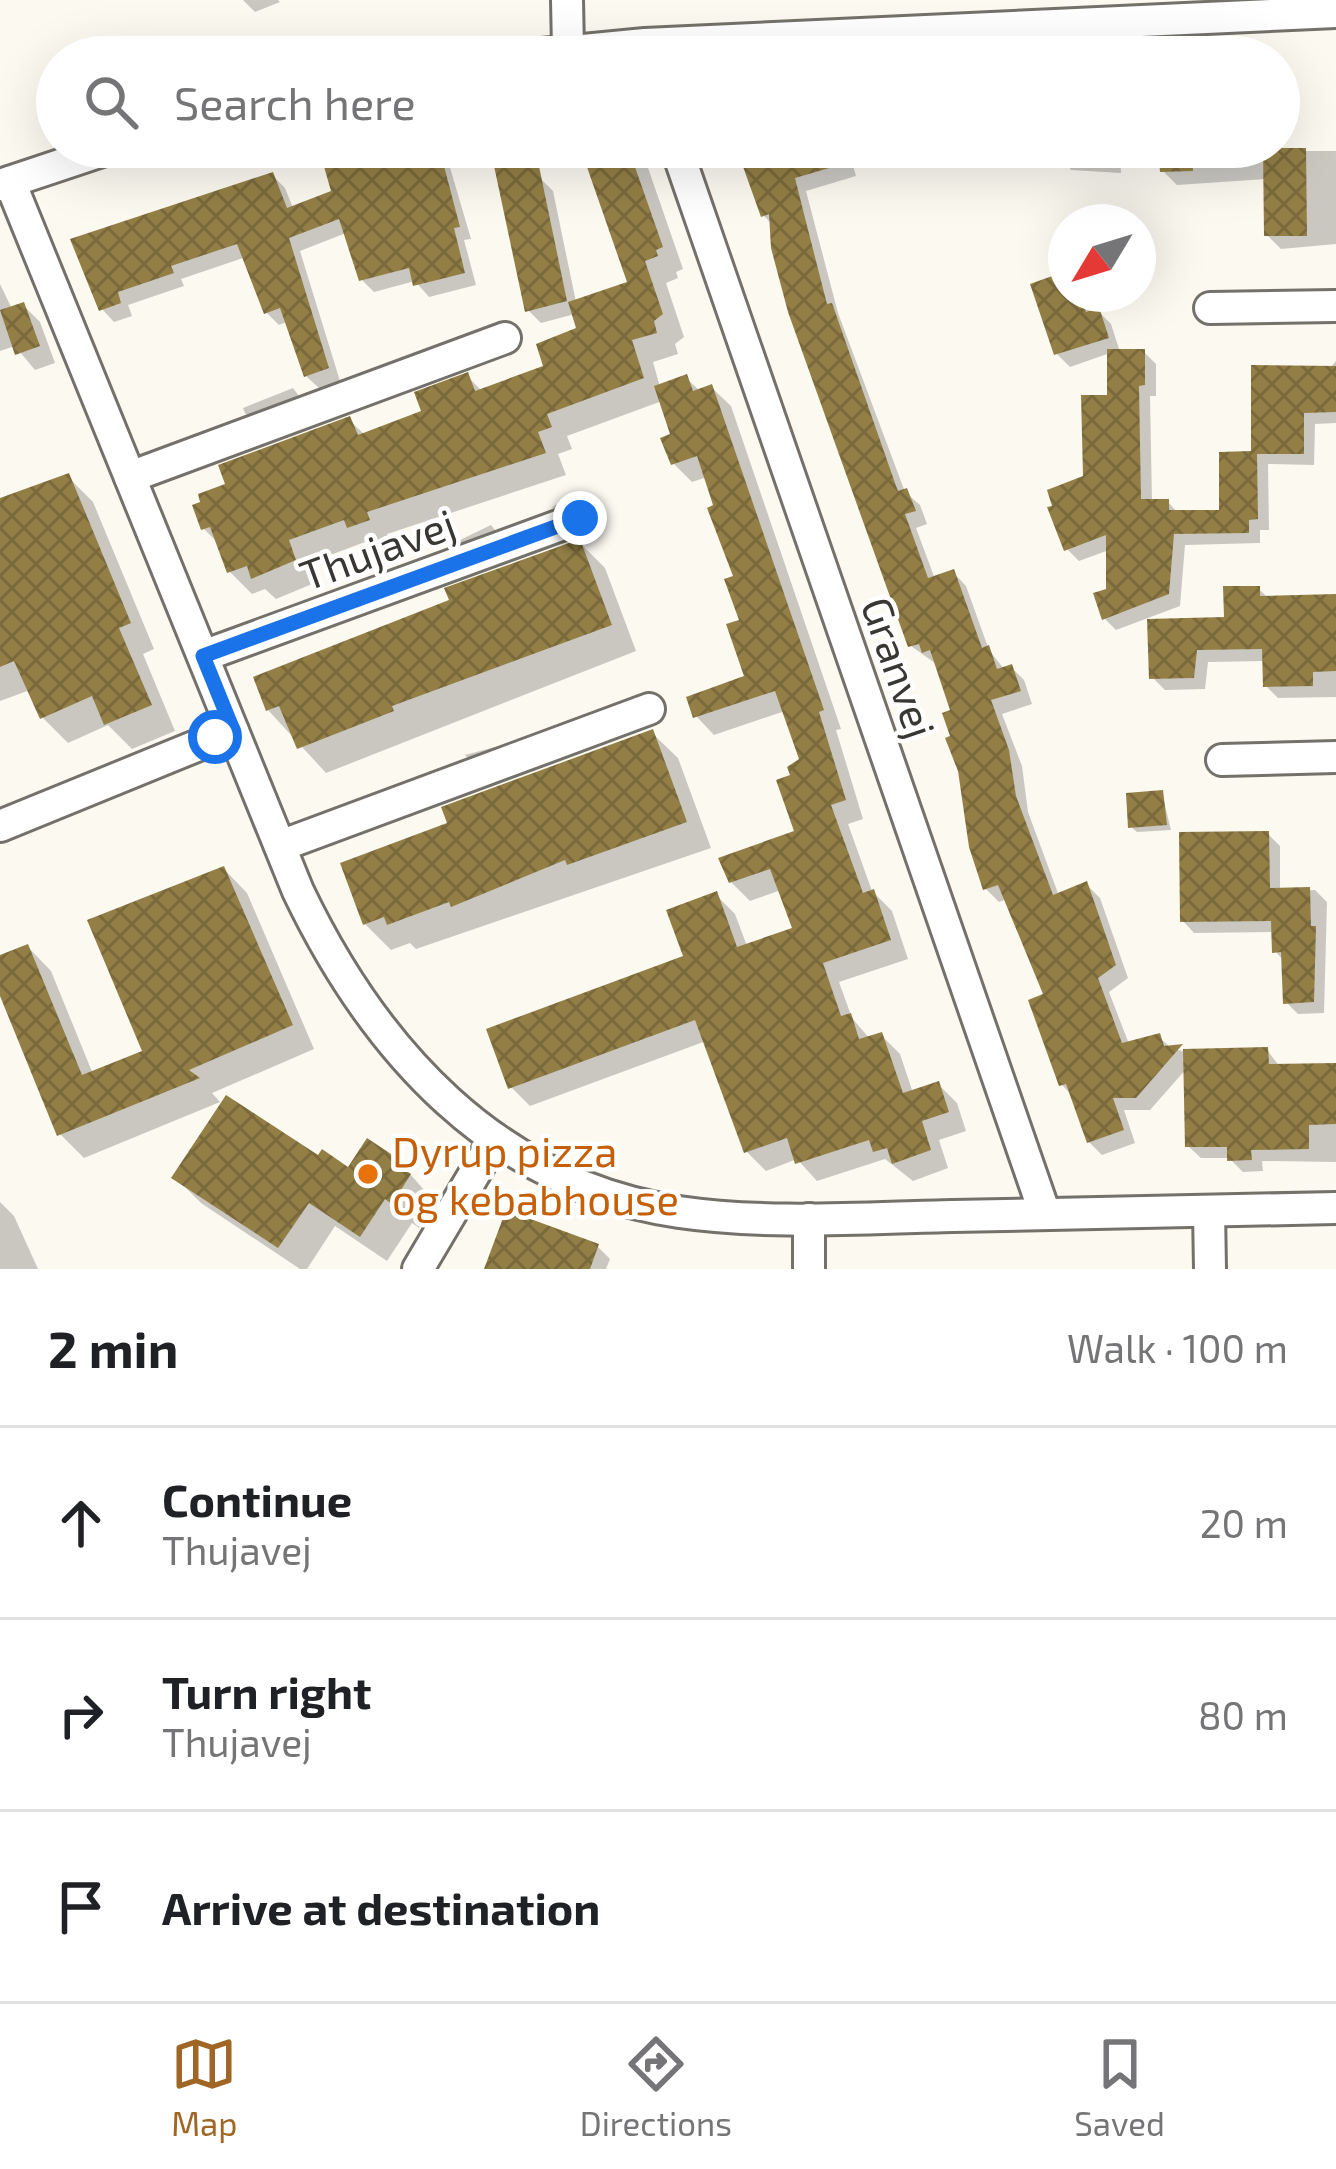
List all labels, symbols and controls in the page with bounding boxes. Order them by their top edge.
search box [36,36,1300,168]
icon: search [78,69,144,135]
text: Search here [174,75,416,129]
north arrow [1048,204,1156,312]
route end [553,491,607,545]
street label: Thujavej [293,497,462,600]
street label: Granvej [852,590,947,744]
route start [188,710,242,764]
place label: Dyrup pizza og kebabhouse [392,1125,679,1223]
marker: Dyrup pizza og kebabhouse [355,1161,381,1187]
text: 2 min [48,1317,178,1378]
text: Walk · 100 m [1067,1324,1288,1371]
text: Continue [162,1472,352,1526]
icon: ahead [48,1490,114,1556]
text: 20 m [1200,1499,1288,1546]
text: Thujavej [162,1526,312,1573]
text: Turn right [162,1664,371,1718]
icon: right [48,1682,114,1748]
text: 80 m [1198,1691,1288,1738]
text: Thujavej [162,1718,312,1765]
icon: arrive [48,1874,114,1940]
text: Arrive at destination [162,1880,600,1934]
tab: Map [171,2031,237,2143]
tab: Directions [580,2031,732,2143]
tab: Saved [1074,2031,1165,2143]

